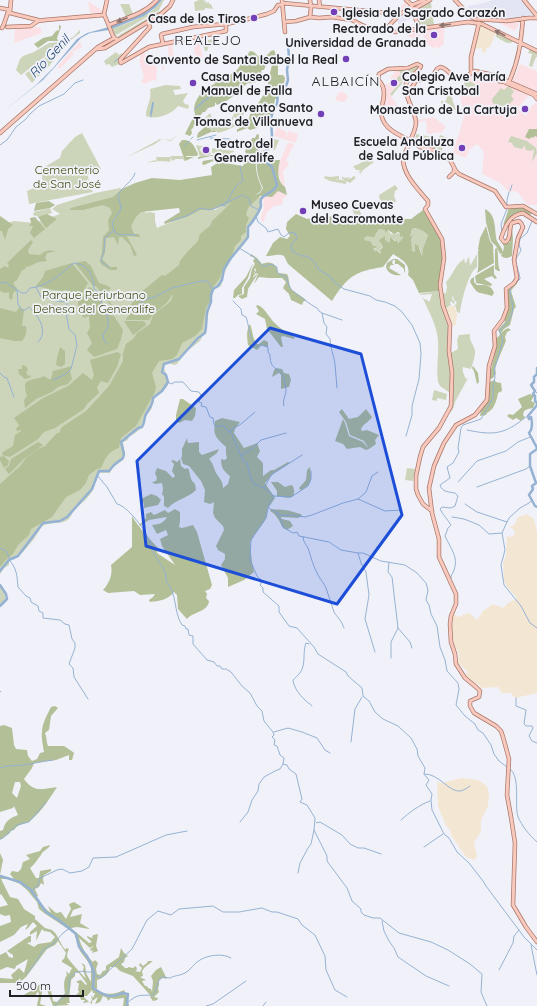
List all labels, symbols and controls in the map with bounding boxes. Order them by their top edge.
place label: Iglesia del Sagrado Corazón [342,5,505,20]
marker: Iglesia del Sagrado Corazón [329,7,339,17]
place label: Casa de los Tiros [148,11,246,26]
marker: Casa de los Tiros [249,13,259,23]
one-way arrow [115,18,127,24]
place label: Rectorado de la Universidad de Granada [285,21,426,50]
one-way arrow [438,21,451,28]
water label: Río Genil [25,30,74,81]
marker: Rectorado de la Universidad de Granada [429,30,439,40]
one-way arrow [495,30,506,37]
district label: REALEJO [174,31,242,49]
place label: Convento de Santa Isabel la Real [145,52,338,67]
marker: Convento de Santa Isabel la Real [341,54,351,64]
place label: Casa Museo Manuel de Falla [201,69,292,98]
place label: Colegio Ave María San Cristobal [402,69,506,98]
district label: ALBAICÍN [311,72,381,90]
marker: Casa Museo Manuel de Falla [188,78,198,88]
marker: Colegio Ave María San Cristobal [389,78,399,88]
place label: Convento Santo Tomas de Villanueva [193,100,314,129]
place label: Monasterio de La Cartuja [370,102,517,117]
marker: Monasterio de La Cartuja [520,104,530,114]
marker: Convento Santo Tomas de Villanueva [316,109,326,119]
place label: Escuela Andaluza de Salud Pública [353,134,454,163]
place label: Teatro del Generalife [214,136,274,165]
marker: Escuela Andaluza de Salud Pública [457,143,467,153]
marker: Teatro del Generalife [201,145,211,155]
park label: Cementerio de San José [33,162,101,191]
place label: Museo Cuevas del Sacromonte [311,197,403,226]
marker: Museo Cuevas del Sacromonte [298,206,308,216]
park label: Parque Periurbano Dehesa del Generalife [33,287,155,316]
scale bar [10,972,83,998]
text: 500 m [16,978,51,993]

